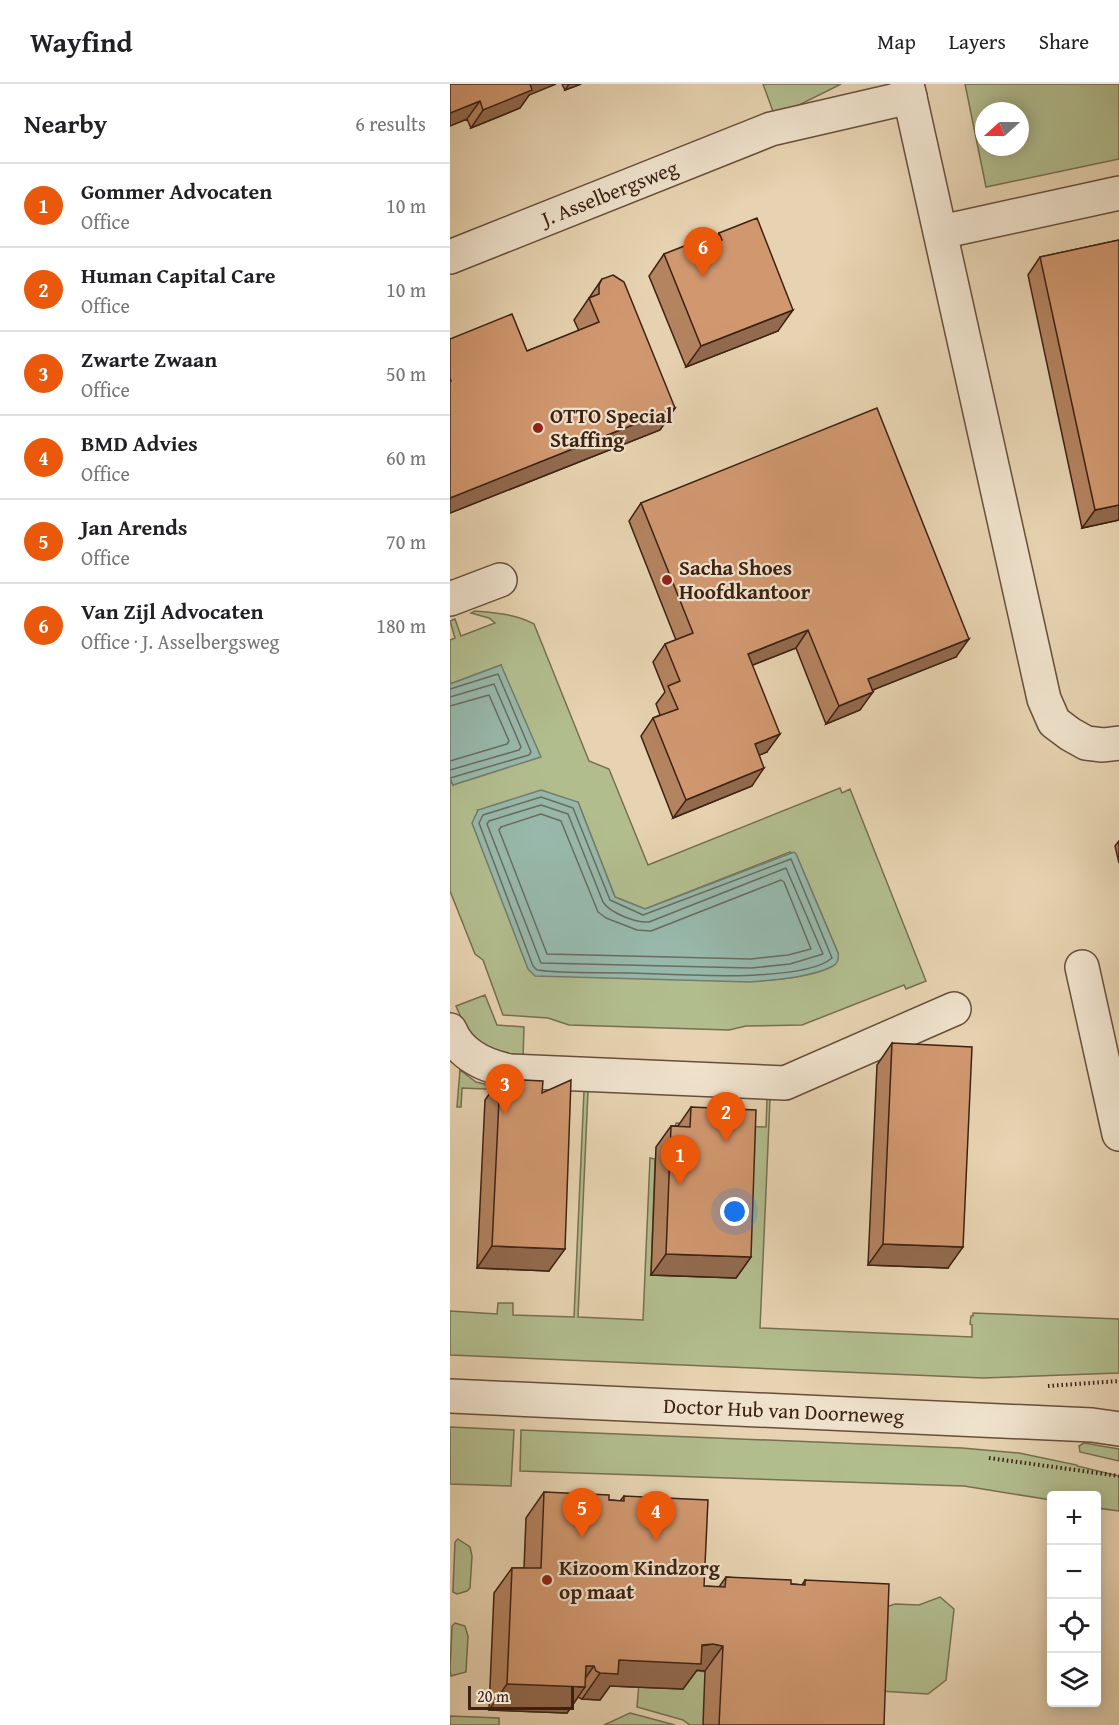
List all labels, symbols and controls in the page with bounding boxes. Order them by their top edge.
text: Wayfind [30,21,132,62]
text: Map [877,26,916,57]
text: Layers [949,26,1006,57]
text: Share [1039,26,1089,57]
north arrow [975,102,1029,156]
text: Nearby [24,104,107,143]
text: 6 results [355,109,426,138]
street label: J. Asselbergsweg [534,151,683,235]
text: Gommer Advocaten [81,175,272,207]
text: 1 [38,191,49,220]
text: 10 m [386,191,426,220]
text: Office [81,207,130,236]
pin: 6 [684,228,722,277]
text: Human Capital Care [81,259,275,291]
text: 2 [38,275,49,304]
text: 10 m [386,275,426,304]
text: Office [81,291,130,320]
text: Zwarte Zwaan [81,343,217,375]
text: 3 [38,359,49,388]
text: 50 m [386,359,426,388]
text: Office [81,375,130,404]
place label: OTTO Special Staffing [550,400,673,455]
marker: OTTO Special Staffing [531,421,545,435]
text: BMD Advies [81,427,198,459]
text: 4 [38,443,49,472]
text: 60 m [386,443,426,472]
text: Office [81,459,130,488]
text: Jan Arends [81,511,187,543]
text: 5 [38,527,49,556]
text: 70 m [386,527,426,556]
text: Office [81,543,130,572]
place label: Sacha Shoes Hoofdkantoor [679,552,811,607]
marker: Sacha Shoes Hoofdkantoor [660,573,674,587]
text: Van Zijl Advocaten [81,595,264,627]
text: 6 [38,611,49,640]
text: 180 m [376,611,426,640]
text: Office · J. Asselbergsweg [81,627,280,656]
pin: 3 [486,1064,524,1114]
pin: 2 [706,1092,746,1142]
pin: 1 [660,1136,700,1185]
your location [720,1197,749,1226]
street label: Doctor Hub van Doorneweg [663,1390,905,1432]
pin: 5 [562,1488,602,1538]
map controls [1047,1491,1101,1707]
button: + [1047,1491,1101,1545]
pin: 4 [636,1492,676,1541]
button: − [1047,1545,1101,1599]
place label: Kizoom Kindzorg op maat [559,1552,721,1607]
marker: Kizoom Kindzorg op maat [540,1573,554,1587]
button: locate [1047,1599,1101,1653]
button: layers [1047,1653,1101,1707]
scale bar [468,1683,574,1710]
text: 20 m [477,1684,509,1708]

